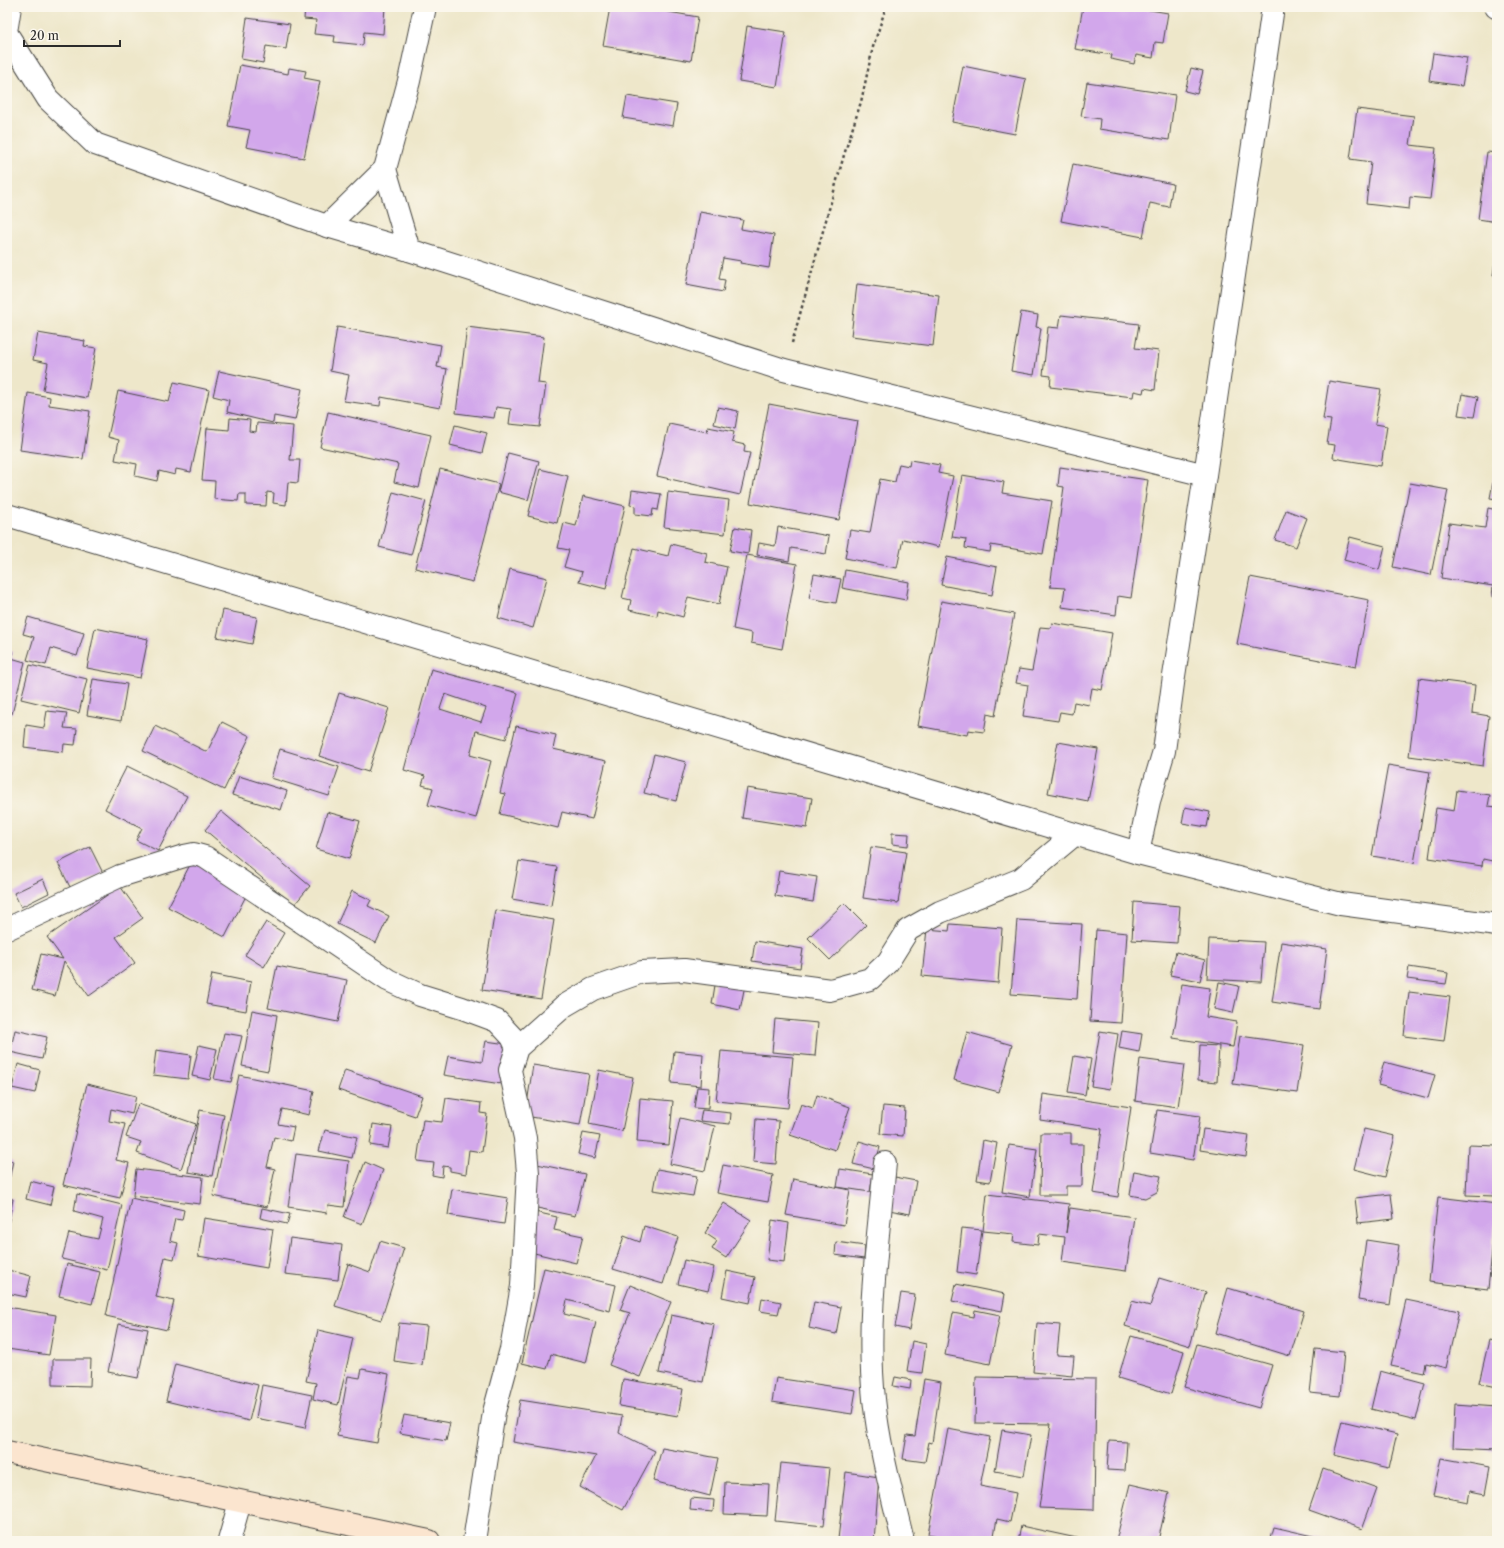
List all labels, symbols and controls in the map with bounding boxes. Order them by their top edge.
scale bar [24,22,120,48]
text: 20 m [30,28,59,43]

